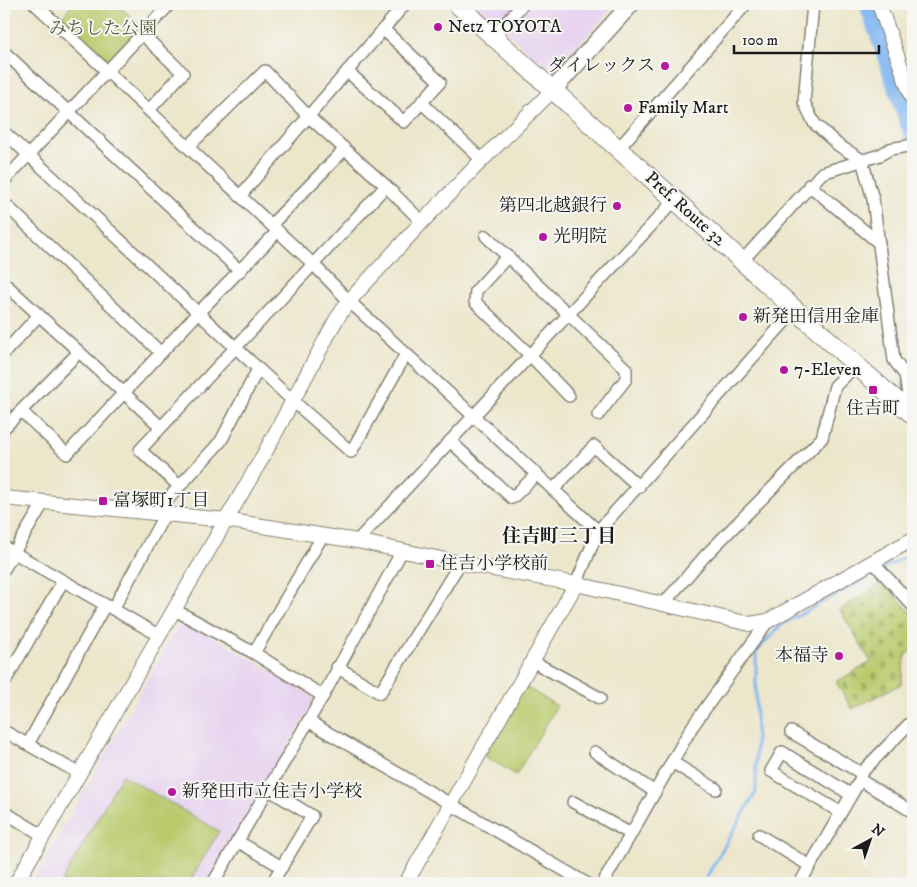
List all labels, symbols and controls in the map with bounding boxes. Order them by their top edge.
place label: Netz TOYOTA [448,16,562,38]
park label: みちした公園 [49,18,157,40]
marker: Netz TOYOTA [432,21,444,33]
scale bar [734,22,880,54]
text: 100 m [742,31,778,50]
place label: ダイレックス [548,55,655,77]
marker: ダイレックス [659,60,671,72]
place label: Family Mart [638,97,729,119]
marker: Family Mart [622,102,634,114]
street label: Pref. Route 32 [640,167,730,251]
place label: 第四北越銀行 [499,195,607,217]
marker: 第四北越銀行 [611,200,623,212]
place label: 光明院 [553,226,607,248]
marker: 光明院 [537,231,549,243]
place label: 新発田信用金庫 [753,306,879,328]
marker: 新発田信用金庫 [737,311,749,323]
place label: 7-Eleven [794,359,862,381]
marker: 7-Eleven [778,364,790,376]
marker: 住吉町 [867,384,879,396]
place label: 住吉町 [846,398,900,420]
place label: 富塚町1丁目 [113,490,210,512]
marker: 富塚町1丁目 [97,495,109,507]
district label: 住吉町三丁目 [502,525,616,548]
place label: 住吉小学校前 [440,553,548,575]
marker: 住吉小学校前 [424,558,436,570]
place label: 本福寺 [775,645,829,667]
marker: 本福寺 [833,650,845,662]
place label: 新発田市立住吉小学校 [182,781,362,803]
marker: 新発田市立住吉小学校 [166,786,178,798]
north arrow [844,814,894,864]
text: N [868,820,888,842]

